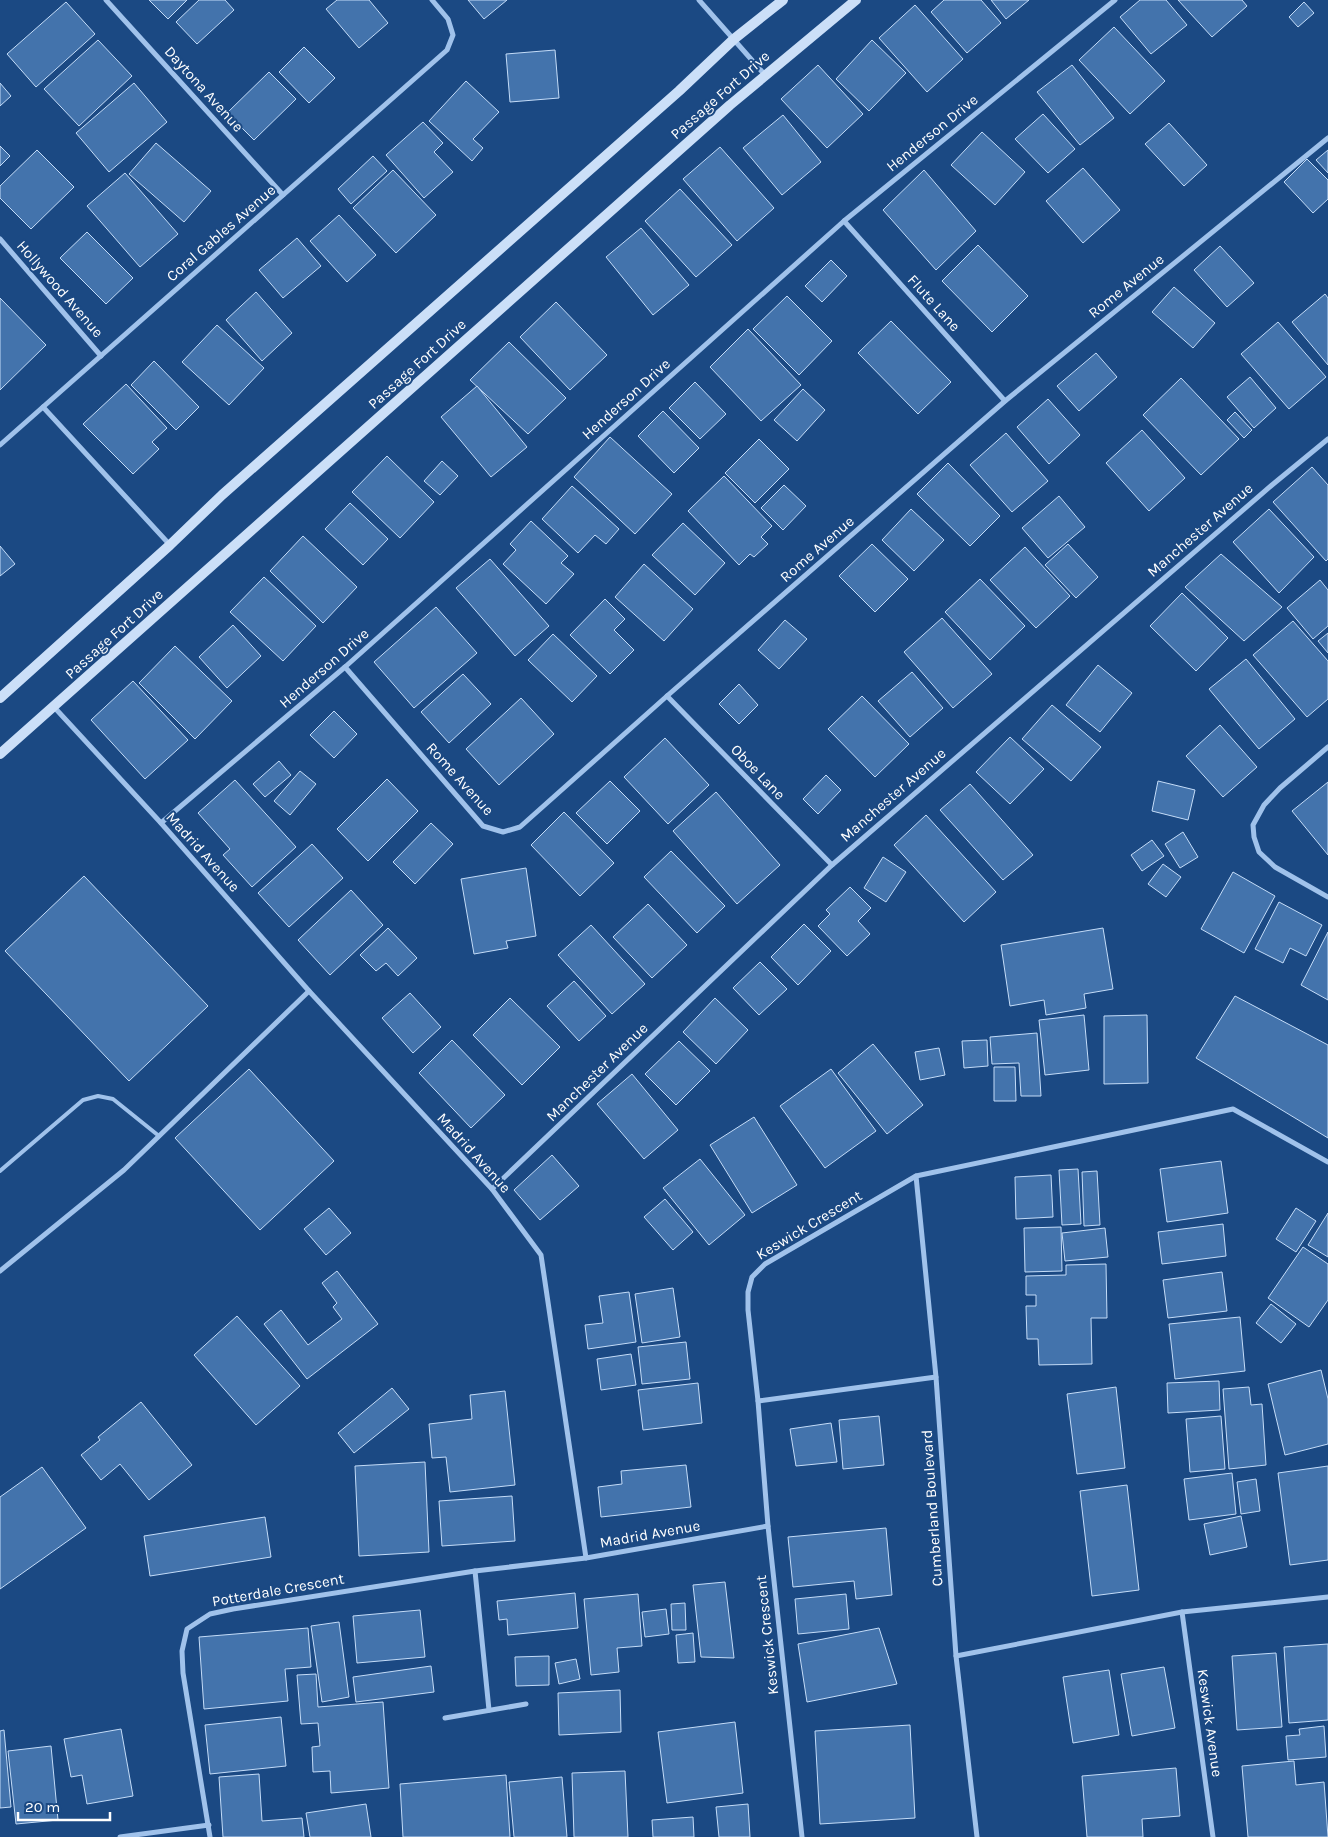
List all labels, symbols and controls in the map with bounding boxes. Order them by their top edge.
street label: Daytona Avenue [161,42,247,136]
street label: Passage Fort Drive [667,47,773,143]
street label: Henderson Drive [883,91,981,175]
street label: Coral Gables Avenue [163,181,279,285]
street label: Hollywood Avenue [13,237,107,341]
street label: Rome Avenue [1085,250,1167,322]
street label: Flute Lane [904,271,964,335]
street label: Passage Fort Drive [364,315,470,413]
street label: Henderson Drive [578,355,674,443]
street label: Manchester Avenue [1143,479,1257,581]
street label: Rome Avenue [776,512,858,586]
street label: Passage Fort Drive [61,585,167,683]
street label: Henderson Drive [276,624,372,712]
street label: Rome Avenue [423,739,497,819]
street label: Oboe Lane [727,741,789,803]
street label: Manchester Avenue [836,744,950,846]
street label: Madrid Avenue [162,808,244,896]
street label: Manchester Avenue [543,1019,651,1125]
street label: Madrid Avenue [433,1109,515,1197]
street label: Keswick Crescent [753,1186,865,1264]
street label: Cumberland Boulevard [918,1429,946,1587]
street label: Madrid Avenue [598,1516,702,1552]
street label: Potterdale Crescent [211,1569,346,1610]
street label: Keswick Crescent [752,1574,782,1696]
street label: Keswick Avenue [1193,1668,1227,1778]
scale bar [18,1790,110,1822]
text: 20 m [25,1798,60,1816]

